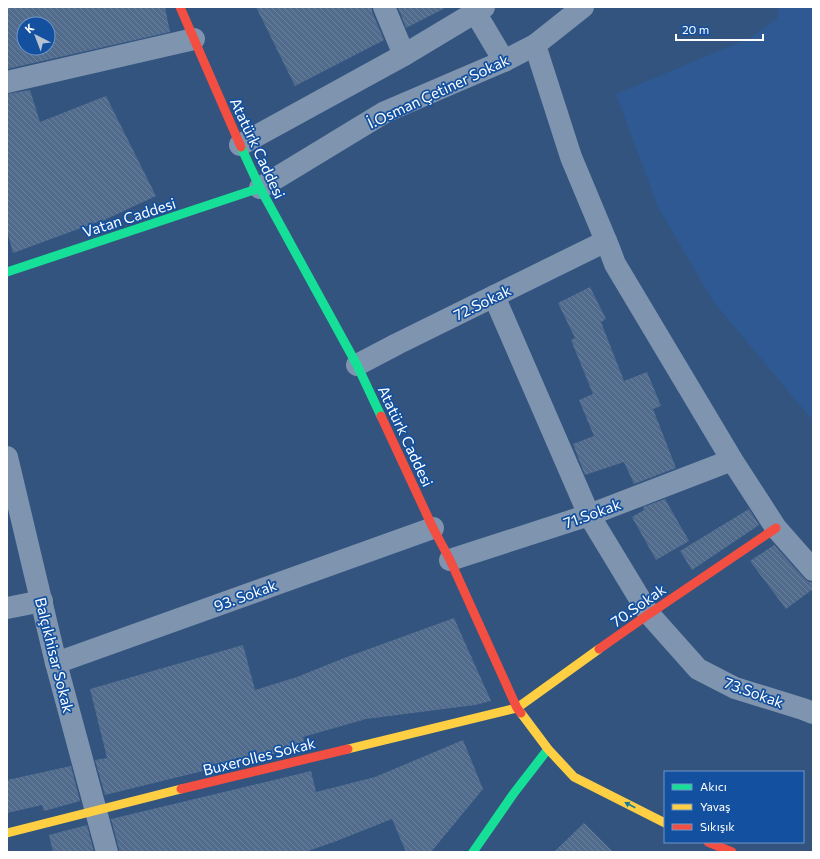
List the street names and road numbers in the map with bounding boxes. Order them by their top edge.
street label: İ.Osman Çetiner Sokak [364,50,512,132]
street label: Atatürk Caddesi [227,95,289,201]
street label: Vatan Caddesi [80,193,178,241]
street label: 72.Sokak [450,280,514,324]
street label: Atatürk Caddesi [375,383,437,489]
street label: 71.Sokak [561,494,623,532]
street label: 93. Sokak [211,575,279,615]
street label: 70.Sokak [607,580,669,630]
street label: Balçıkhisar Sokak [32,595,78,715]
street label: 73.Sokak [722,673,786,711]
street label: Buxerolles Sokak [201,733,317,779]

